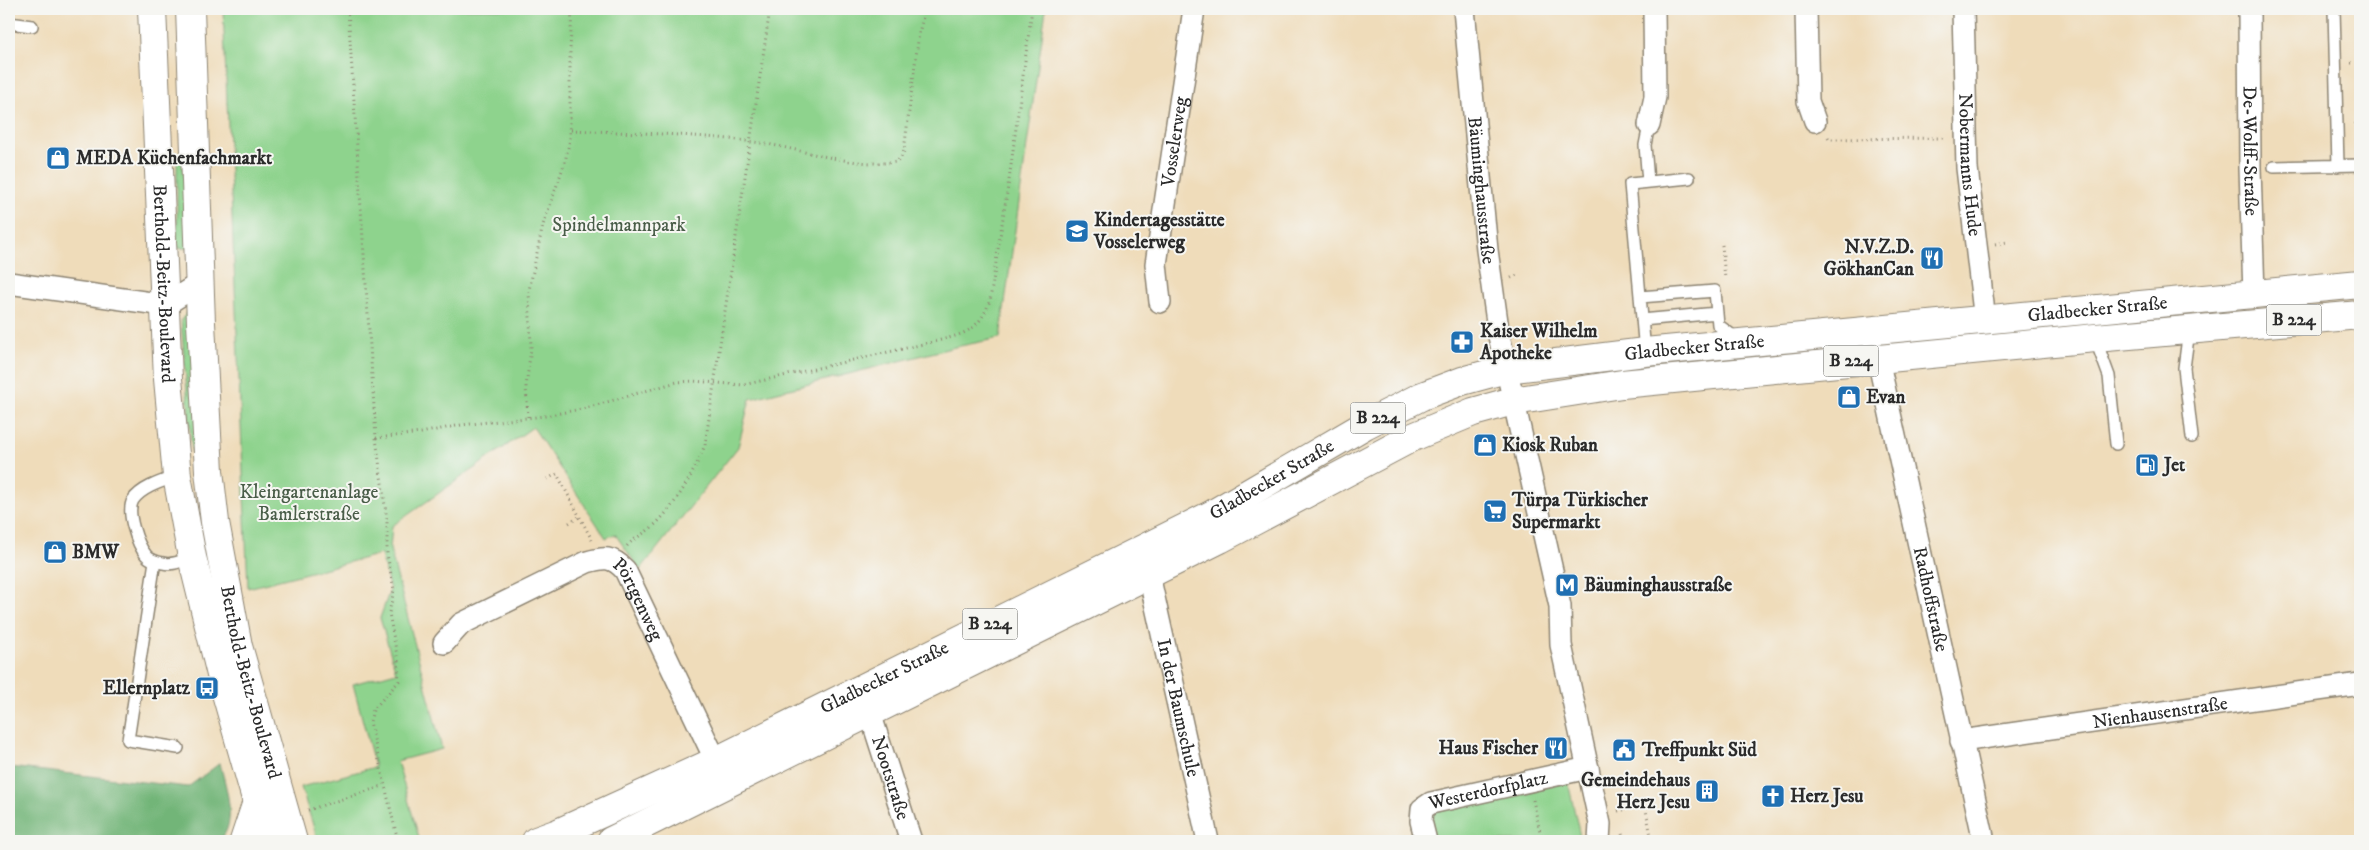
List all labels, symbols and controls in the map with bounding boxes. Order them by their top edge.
street label: De-Wolff-Straße [2238,86,2263,216]
street label: Nobermanns Hude [1954,93,1986,238]
street label: Vosselerweg [1156,94,1192,189]
street label: Bäuminghausstraße [1463,115,1500,266]
shop icon: MEDA Küchenfachmarkt [45,145,71,171]
place label: MEDA Küchenfachmarkt [76,147,273,170]
street label: Berthold-Beitz-Boulevard [148,184,180,384]
place label: Kindertagesstätte Vosselerweg [1093,209,1225,254]
park label: Spindelmannpark [552,214,686,237]
school or university icon: Kindertagesstätte Vosselerweg [1064,218,1090,244]
place label: N.V.Z.D. GökhanCan [1824,236,1915,281]
restaurant icon: N.V.Z.D. GökhanCan [1919,245,1945,271]
street label: Gladbecker Straße [2026,291,2169,327]
road number: B 224 [2266,304,2322,336]
place label: Kaiser Wilhelm Apotheke [1479,320,1598,365]
pharmacy icon: Kaiser Wilhelm Apotheke [1449,329,1475,355]
street label: Gladbecker Straße [1623,329,1765,366]
road number: B 224 [1824,346,1878,376]
shop icon: Evan [1836,384,1862,410]
place label: Evan [1866,386,1907,409]
road number: B 224 [1350,402,1406,433]
shop icon: Kiosk Ruban [1472,432,1498,458]
street label: Gladbecker Straße [1205,434,1338,525]
place label: Kiosk Ruban [1502,434,1599,457]
fuel station icon: Jet [2134,452,2160,478]
place label: Jet [2162,454,2186,477]
park label: Kleingartenanlage Bamlerstraße [240,481,379,526]
place label: Türpa Türkischer Supermarkt [1511,489,1649,534]
supermarket icon: Türpa Türkischer Supermarkt [1482,498,1508,524]
shop icon: BMW [42,539,68,565]
place label: BMW [72,541,119,564]
street label: Radhoffstraße [1908,545,1954,654]
street label: Pörtgenweg [608,553,669,645]
metro station icon: Bäuminghausstraße [1554,572,1580,598]
place label: Bäuminghausstraße [1584,574,1732,597]
street label: Berthold-Beitz-Boulevard [216,584,287,782]
road number: B 224 [962,608,1018,640]
street label: Gladbecker Straße [816,636,952,719]
street label: In der Baumschule [1152,636,1205,779]
bus stop icon: Ellernplatz [194,675,220,701]
place label: Ellernplatz [103,677,191,700]
street label: Nienhausenstraße [2091,692,2229,734]
street label: Nootstraße [867,733,915,823]
restaurant icon: Haus Fischer [1543,735,1569,761]
place label: Haus Fischer [1438,737,1539,760]
public building icon: Treffpunkt Süd [1611,737,1637,763]
place label: Treffpunkt Süd [1641,739,1757,762]
street label: Westerdorfplatz [1426,766,1550,815]
place label: Gemeindehaus Herz Jesu [1581,769,1691,814]
building icon: Gemeindehaus Herz Jesu [1694,778,1720,804]
church icon: Herz Jesu [1760,783,1786,809]
place label: Herz Jesu [1790,785,1864,808]

